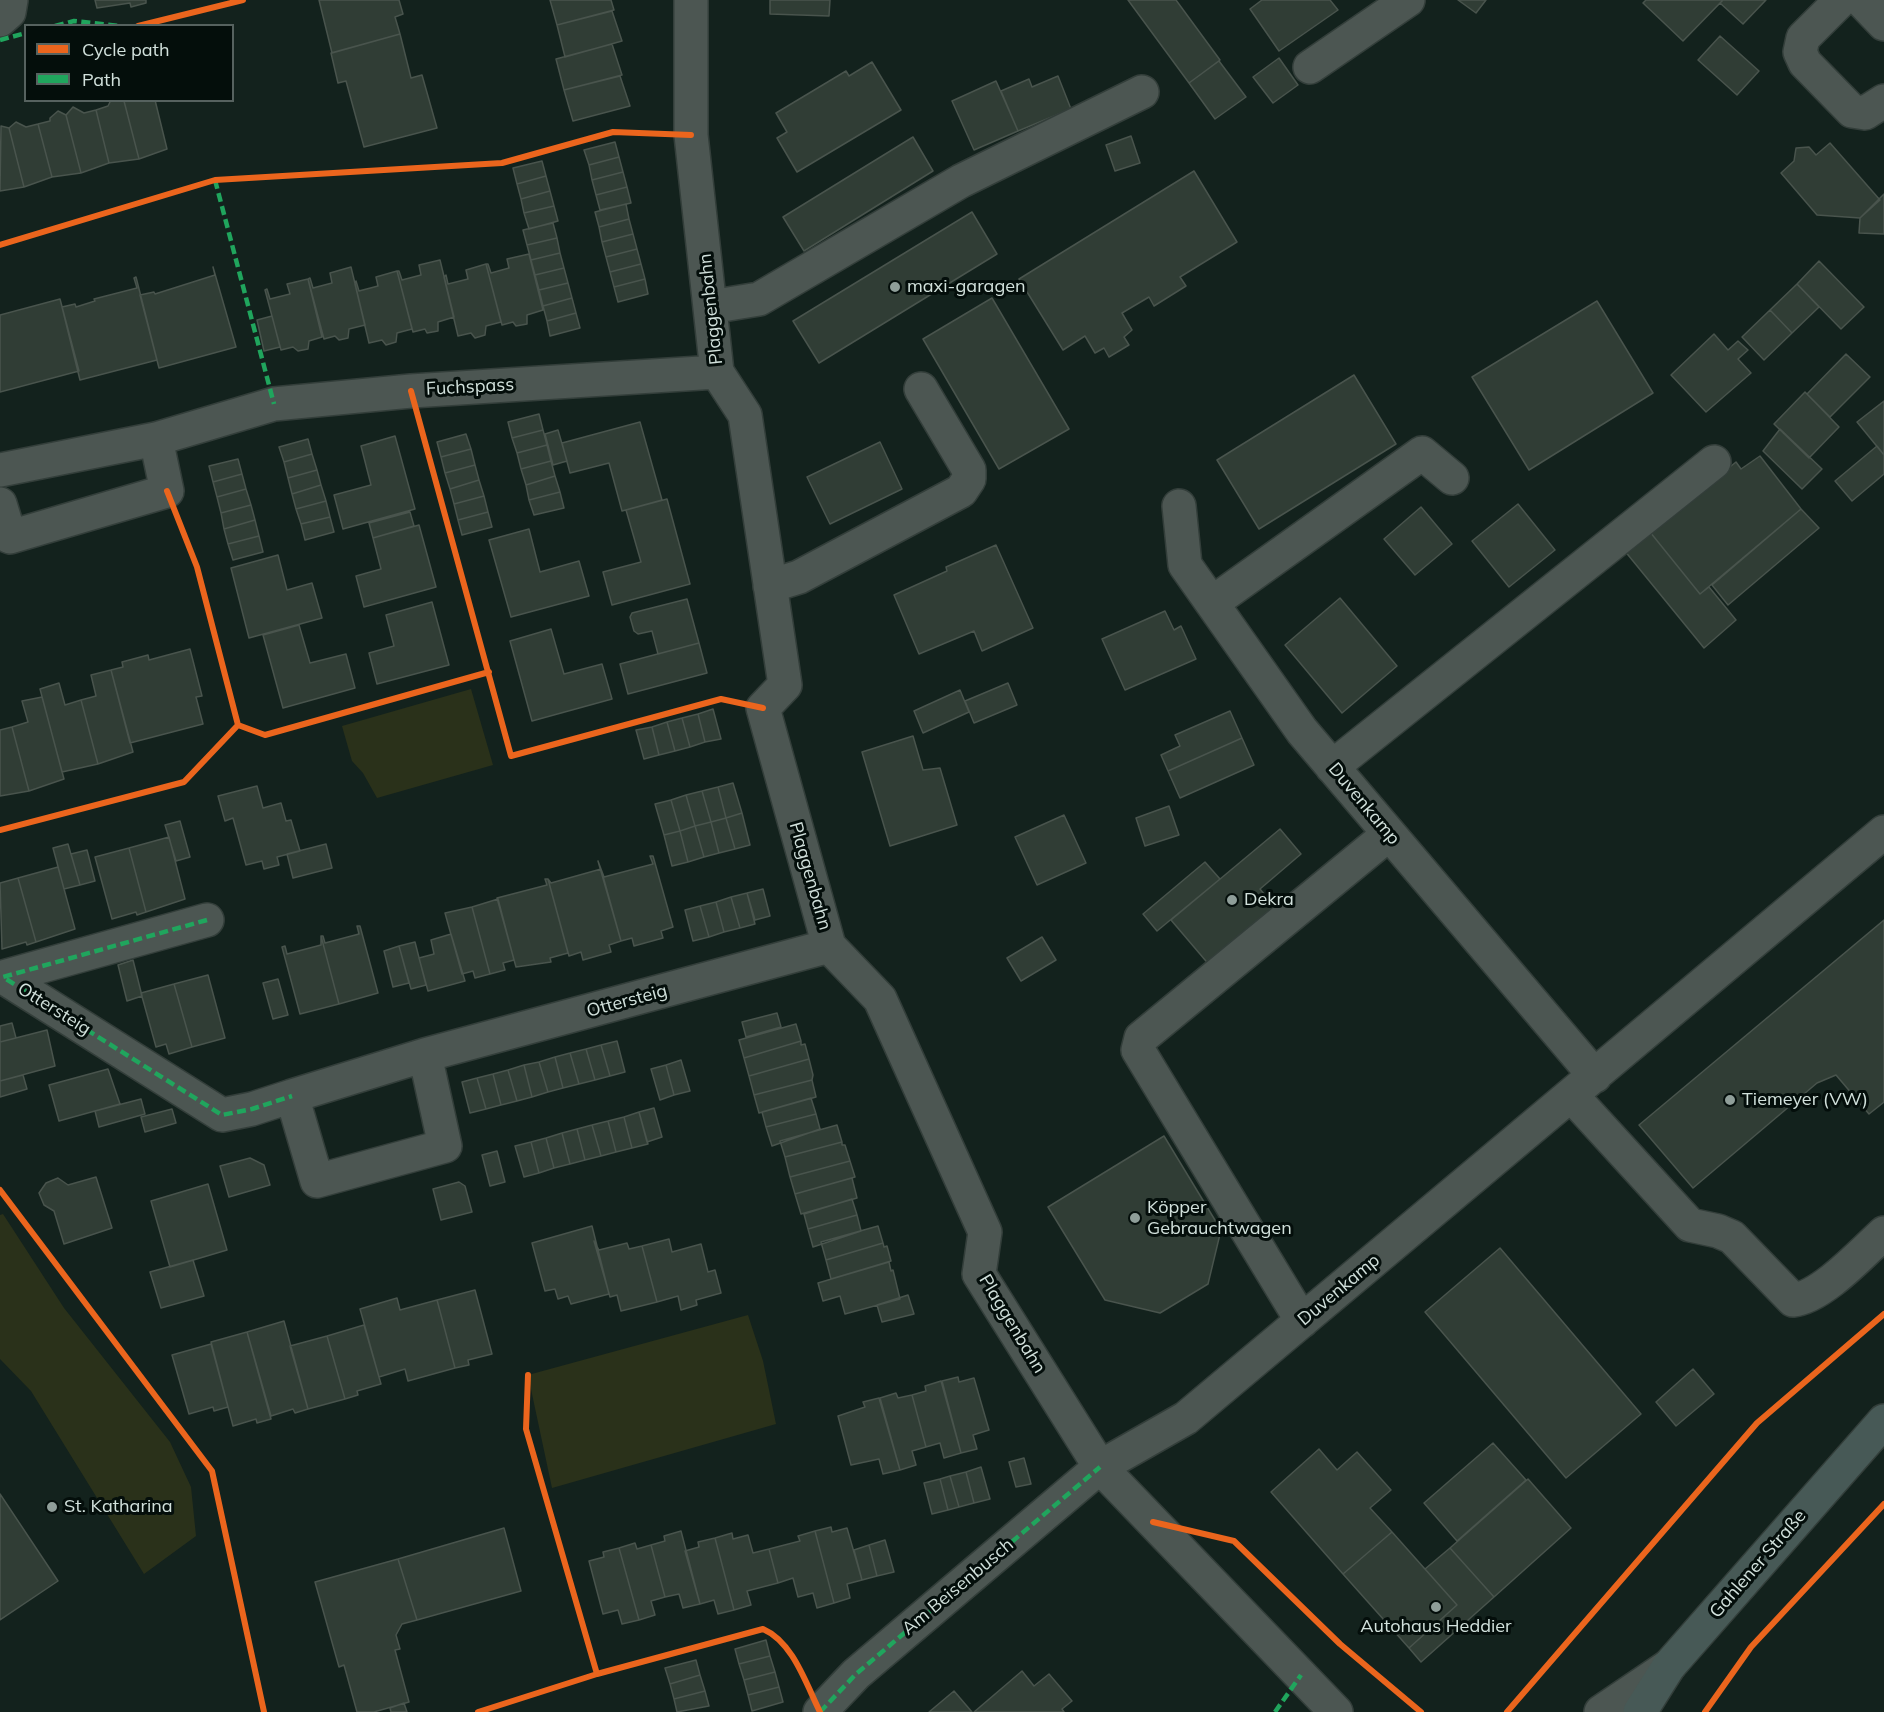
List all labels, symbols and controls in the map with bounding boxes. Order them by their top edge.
legend [24,24,234,102]
text: Cycle path [82,38,169,61]
text: Path [82,68,121,91]
street label: Plaggenbahn [694,252,728,366]
place label: maxi-garagen [907,276,1026,298]
marker: maxi-garagen [888,280,902,294]
street label: Fuchspass [425,374,515,400]
street label: Duvenkamp [1324,759,1404,849]
street label: Plaggenbahn [784,819,836,933]
place label: Dekra [1244,889,1294,911]
marker: Dekra [1225,893,1239,907]
street label: Ottersteig [13,978,95,1040]
street label: Ottersteig [584,980,670,1022]
place label: Tiemeyer (VW) [1742,1089,1868,1111]
marker: Tiemeyer (VW) [1723,1093,1737,1107]
place label: Köpper Gebrauchtwagen [1147,1197,1292,1240]
marker: Köpper Gebrauchtwagen [1128,1211,1142,1225]
street label: Duvenkamp [1294,1250,1384,1330]
street label: Plaggenbahn [974,1271,1050,1377]
place label: St. Katharina [64,1496,173,1518]
marker: St. Katharina [45,1500,59,1514]
street label: Gahlener Straße [1705,1506,1811,1622]
street label: Am Beisenbusch [898,1534,1018,1640]
marker: Autohaus Heddier [1429,1600,1443,1614]
place label: Autohaus Heddier [1360,1616,1512,1638]

